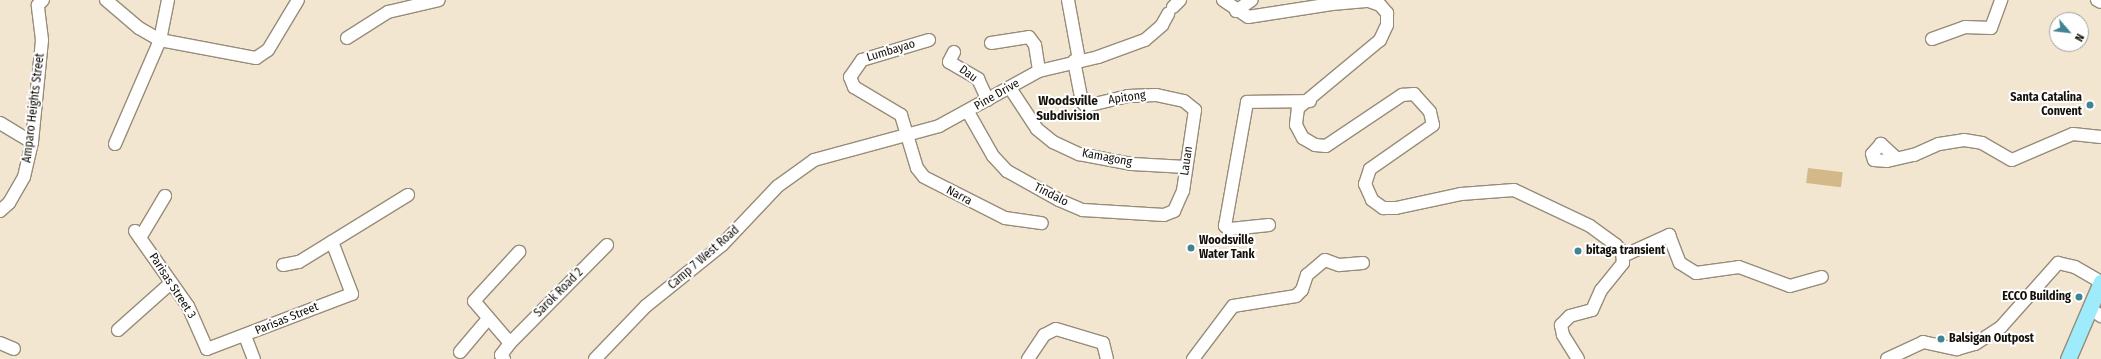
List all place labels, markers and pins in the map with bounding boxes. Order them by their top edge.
place label: Santa Catalina Convent [2010,91,2082,119]
marker: Santa Catalina Convent [2085,100,2095,110]
place label: Woodsville Water Tank [1199,234,1254,262]
marker: Woodsville Water Tank [1186,243,1196,253]
place label: bitaga transient [1586,244,1665,258]
marker: bitaga transient [1573,246,1583,256]
place label: ECCO Building [2002,290,2071,304]
marker: ECCO Building [2074,292,2084,302]
place label: Balsigan Outpost [1949,332,2034,346]
marker: Balsigan Outpost [1936,334,1946,344]

